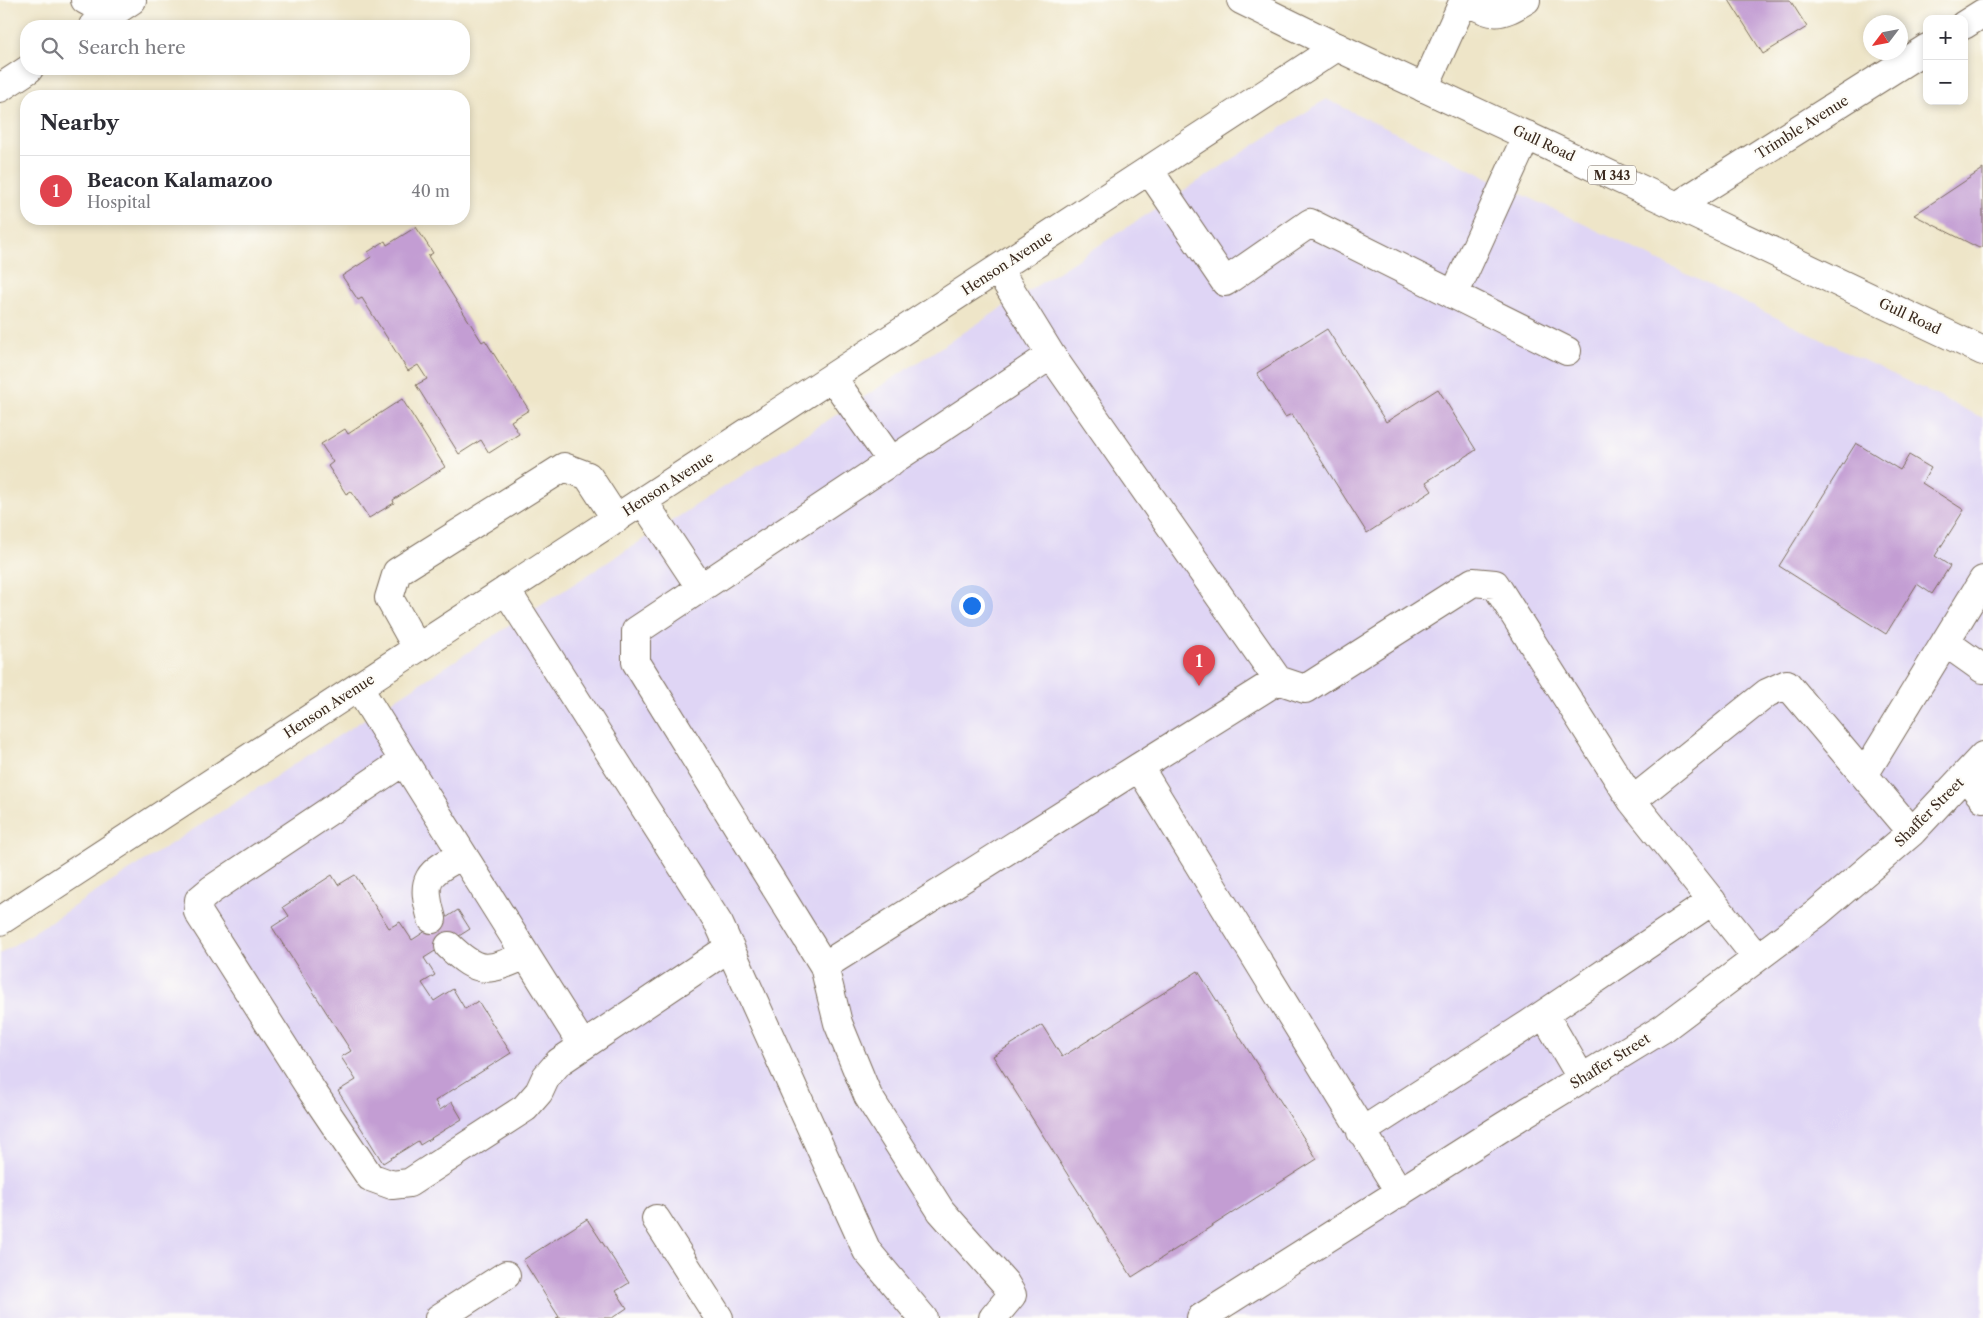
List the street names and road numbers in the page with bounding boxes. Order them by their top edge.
street label: Trimble Avenue [1752,91,1852,163]
street label: Gull Road [1510,121,1578,165]
road number: M 343 [1588,166,1636,184]
street label: Henson Avenue [958,227,1056,299]
street label: Gull Road [1876,294,1944,338]
street label: Henson Avenue [619,448,717,520]
street label: Henson Avenue [280,670,378,742]
street label: Shaffer Street [1891,773,1968,850]
street label: Shaffer Street [1567,1029,1653,1093]

